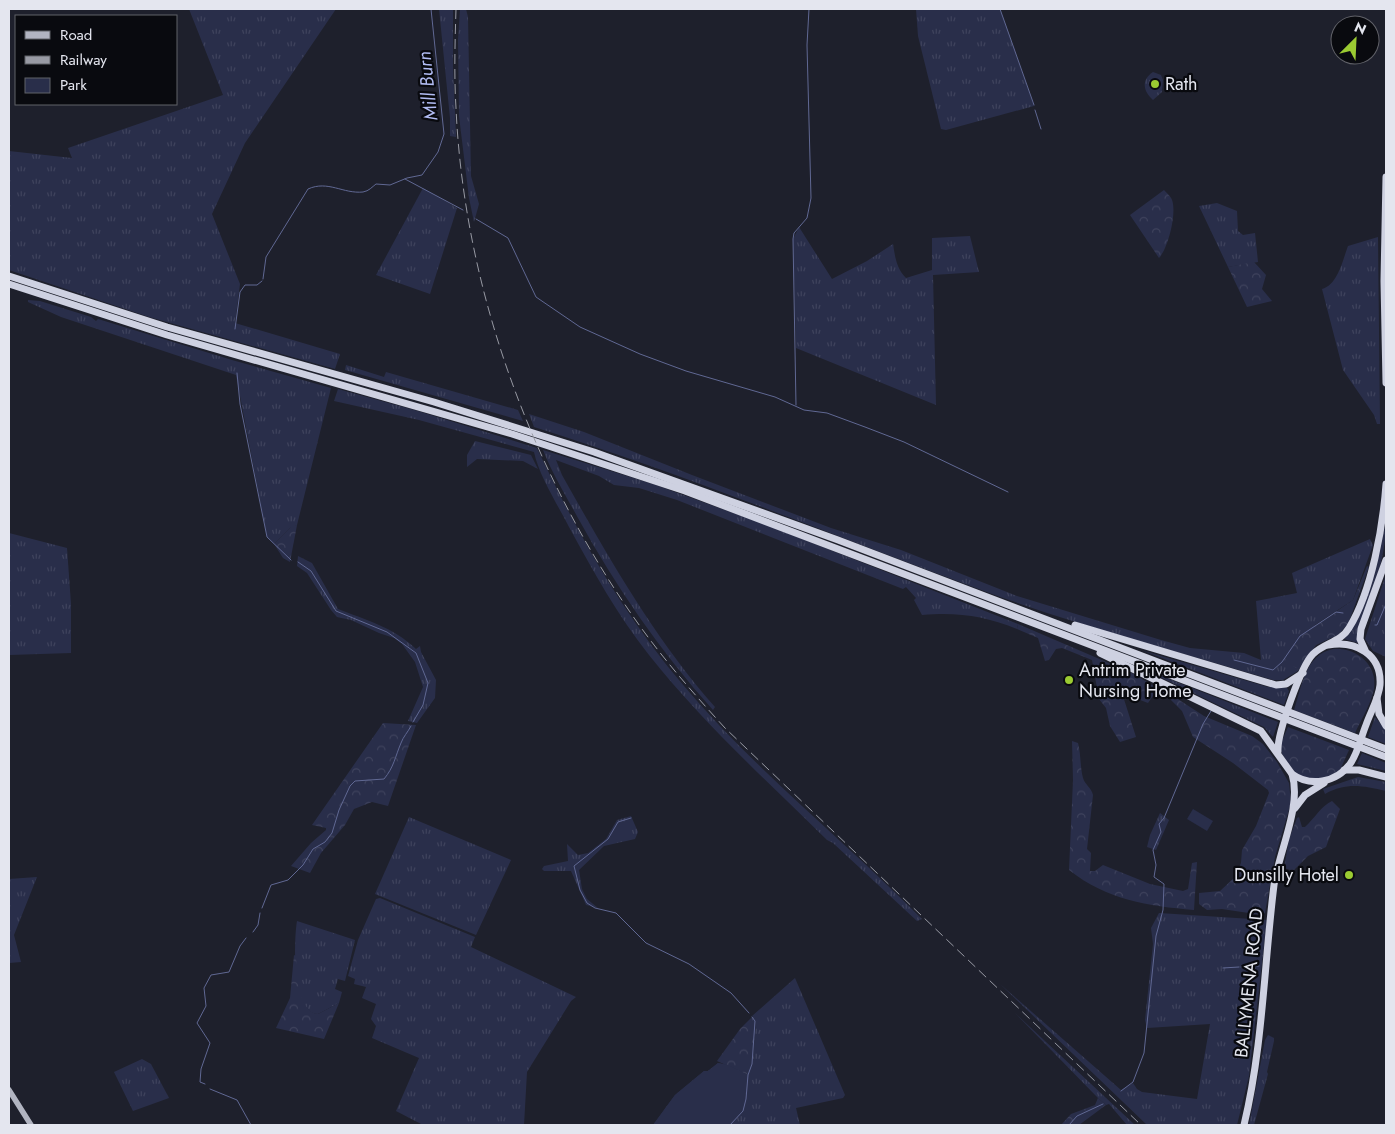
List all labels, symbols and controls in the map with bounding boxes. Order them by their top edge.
legend [15,15,178,105]
north arrow [1330,15,1380,65]
text: N [1351,17,1369,40]
text: Road [60,24,92,46]
text: Railway [60,49,107,71]
water label: Mill Burn [410,50,445,122]
place label: Rath [1165,71,1198,97]
text: Park [60,74,87,96]
marker: Rath [1149,78,1161,90]
place label: Antrim Private Nursing Home [1079,657,1192,704]
marker: Antrim Private Nursing Home [1063,674,1075,686]
place label: Dunsilly Hotel [1234,862,1339,888]
marker: Dunsilly Hotel [1343,869,1355,881]
street label: BALLYMENA ROAD [1228,907,1270,1059]

